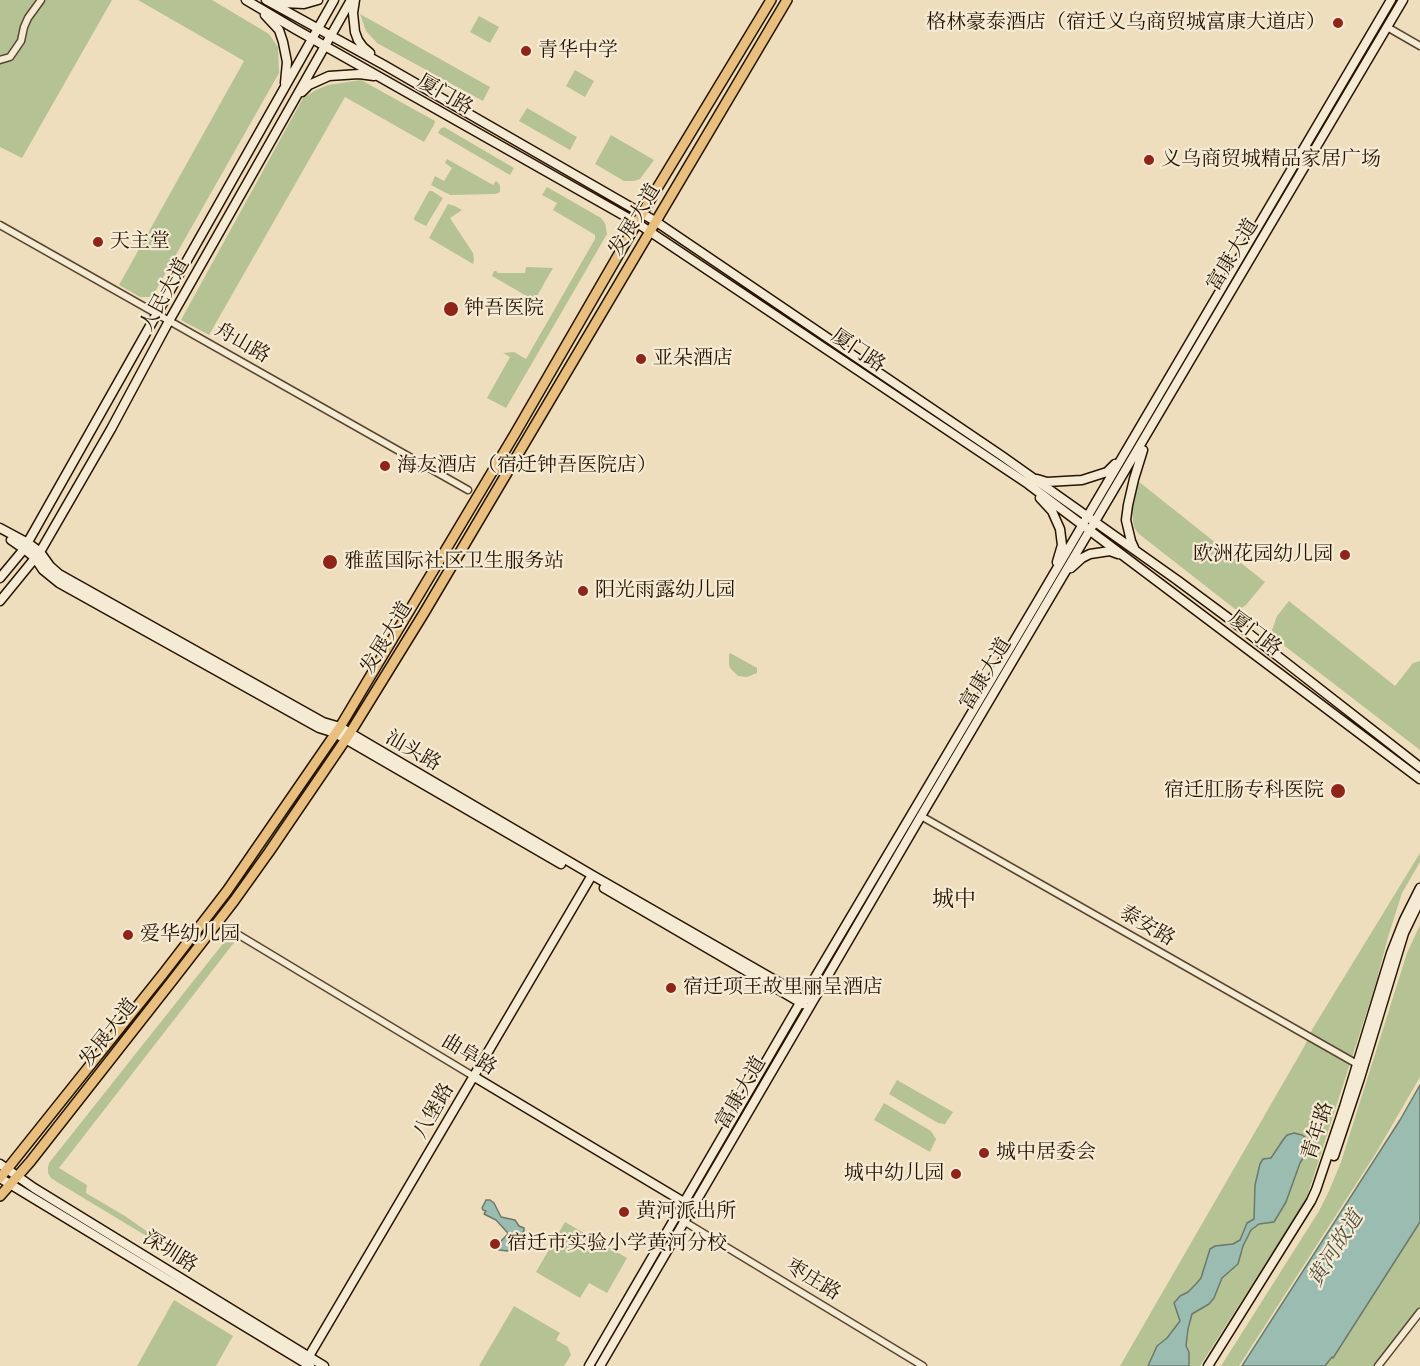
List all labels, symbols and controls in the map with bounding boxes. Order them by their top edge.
place label: 格林豪泰酒店（宿迁义乌商贸城富康大道店） [926,11,1326,35]
marker: 格林豪泰酒店（宿迁义乌商贸城富康大道店） [1331,16,1345,30]
place label: 青华中学 [538,39,618,63]
marker: 青华中学 [519,44,533,58]
street label: 厦门路 [413,70,477,120]
place label: 义乌商贸城精品家居广场 [1161,148,1381,172]
marker: 义乌商贸城精品家居广场 [1142,153,1156,167]
street label: 发展大道 [604,180,666,260]
street label: 富康大道 [1202,215,1264,295]
place label: 天主堂 [110,230,170,254]
marker: 天主堂 [91,235,105,249]
street label: 人民大道 [135,254,195,336]
place label: 钟吾医院 [464,297,544,321]
marker: 钟吾医院 [442,300,460,318]
street label: 舟山路 [210,318,274,368]
street label: 厦门路 [826,324,890,378]
place label: 亚朵酒店 [653,347,733,371]
marker: 亚朵酒店 [634,352,648,366]
place label: 海友酒店（宿迁钟吾医院店） [397,454,657,478]
marker: 海友酒店（宿迁钟吾医院店） [378,459,392,473]
place label: 欧洲花园幼儿园 [1193,543,1333,567]
marker: 欧洲花园幼儿园 [1338,548,1352,562]
place label: 雅蓝国际社区卫生服务站 [344,550,564,574]
marker: 雅蓝国际社区卫生服务站 [321,553,339,571]
place label: 阳光雨露幼儿园 [595,579,735,603]
marker: 阳光雨露幼儿园 [576,584,590,598]
street label: 发展大道 [356,598,418,678]
street label: 厦门路 [1224,606,1286,662]
street label: 富康大道 [955,634,1017,714]
street label: 汕头路 [381,726,445,776]
place label: 宿迁肛肠专科医院 [1164,779,1324,803]
marker: 宿迁肛肠专科医院 [1329,782,1347,800]
district label: 城中 [932,887,976,913]
street label: 泰安路 [1115,901,1179,951]
place label: 爱华幼儿园 [140,923,240,947]
marker: 爱华幼儿园 [121,928,135,942]
place label: 宿迁项王故里丽呈酒店 [683,976,883,1000]
marker: 宿迁项王故里丽呈酒店 [664,981,678,995]
street label: 发展大道 [75,994,143,1072]
street label: 曲阜路 [437,1029,501,1081]
street label: 富康大道 [711,1052,771,1134]
street label: 八堡路 [409,1079,459,1143]
street label: 青年路 [1297,1099,1339,1163]
place label: 城中居委会 [996,1141,1096,1165]
marker: 城中居委会 [977,1146,991,1160]
place label: 城中幼儿园 [844,1162,944,1186]
marker: 城中幼儿园 [949,1167,963,1181]
place label: 黄河派出所 [636,1200,736,1224]
marker: 黄河派出所 [617,1205,631,1219]
water label: 黄河故道 [1303,1207,1369,1291]
street label: 深圳路 [138,1226,202,1278]
place label: 宿迁市实验小学黄河分校 [507,1232,727,1256]
marker: 宿迁市实验小学黄河分校 [488,1237,502,1251]
street label: 枣庄路 [781,1254,845,1306]

